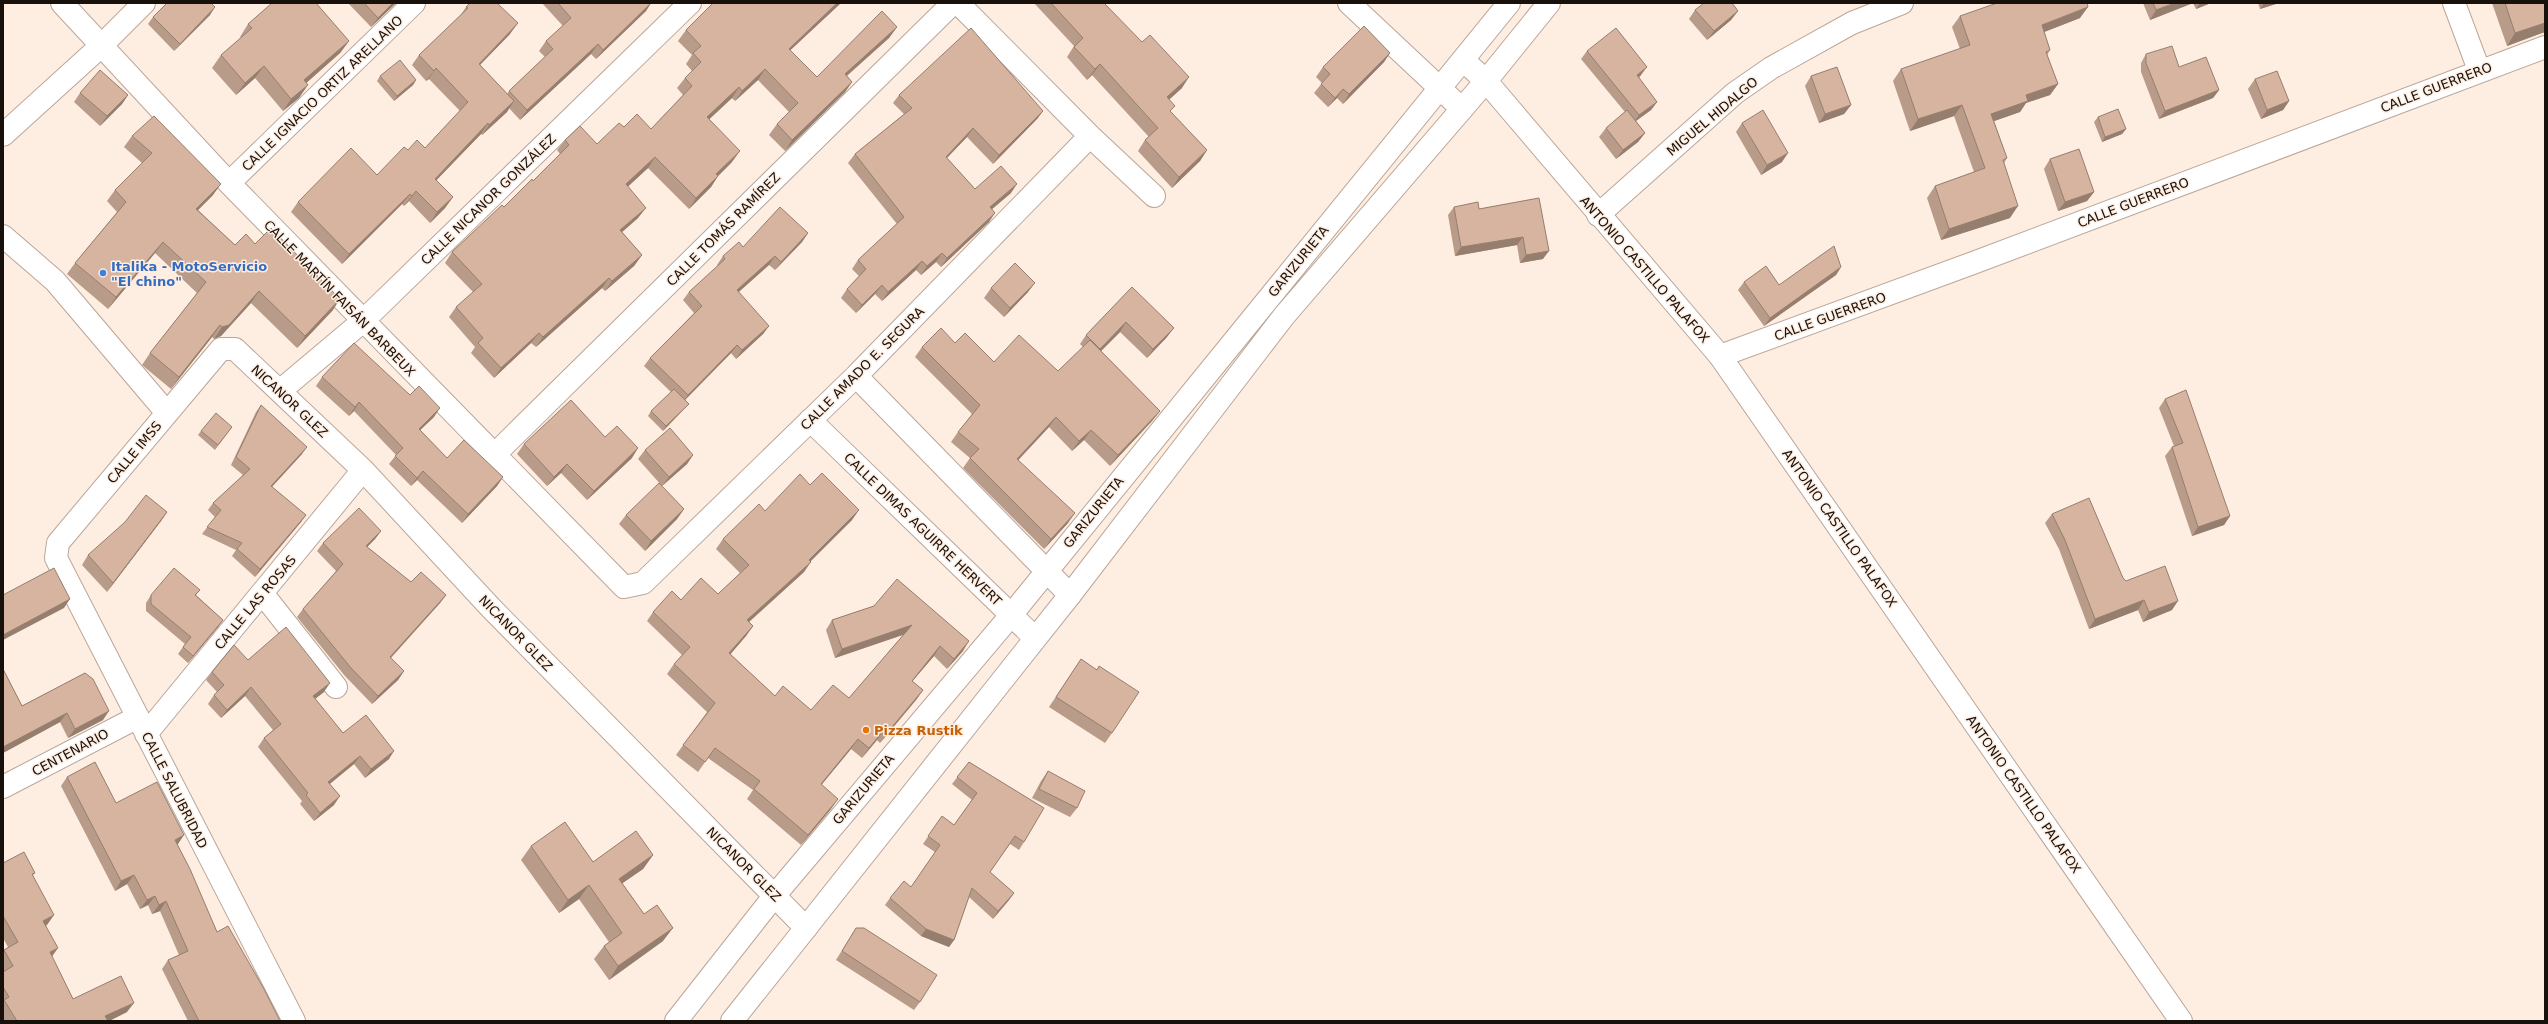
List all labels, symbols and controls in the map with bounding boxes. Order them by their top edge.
street label: CALLE IGNACIO ORTIZ ARELLANO [239,12,406,174]
street label: CALLE GUERRERO [2378,59,2494,116]
street label: MIGUEL HIDALGO [1664,74,1761,159]
street label: CALLE NICANOR GONZÁLEZ [418,131,559,268]
street label: CALLE TOMÁS RAMÍREZ [664,170,783,289]
street label: CALLE GUERRERO [2075,174,2191,231]
street label: ANTONIO CASTILLO PALAFOX [1577,193,1712,346]
street label: CALLE MARTÍN FAISÁN BARBEUX [261,217,418,380]
street label: GARIZURIETA [1265,223,1332,300]
place label: Italika - MotoServicio "El chino" [111,259,267,289]
marker: Italika - MotoServicio "El chino" [98,268,108,278]
street label: CALLE GUERRERO [1772,289,1888,344]
street label: CALLE AMADO E. SEGURA [798,304,927,433]
street label: NICANOR GLEZ [248,362,331,441]
street label: CALLE IMSS [104,418,165,486]
street label: ANTONIO CASTILLO PALAFOX [1779,446,1900,610]
street label: CALLE DIMAS AGUIRRE HERVERT [841,450,1005,609]
street label: GARIZURIETA [1060,474,1127,551]
street label: CALLE LAS ROSAS [212,552,299,653]
street label: NICANOR GLEZ [476,592,556,674]
street label: ANTONIO CASTILLO PALAFOX [1963,712,2084,876]
place label: Pizza Rustik [874,723,963,738]
marker: Pizza Rustik [861,725,871,735]
street label: CENTENARIO [29,726,111,779]
street label: CALLE SALUBRIDAD [139,729,210,851]
street label: GARIZURIETA [830,751,897,828]
street label: NICANOR GLEZ [703,824,784,905]

